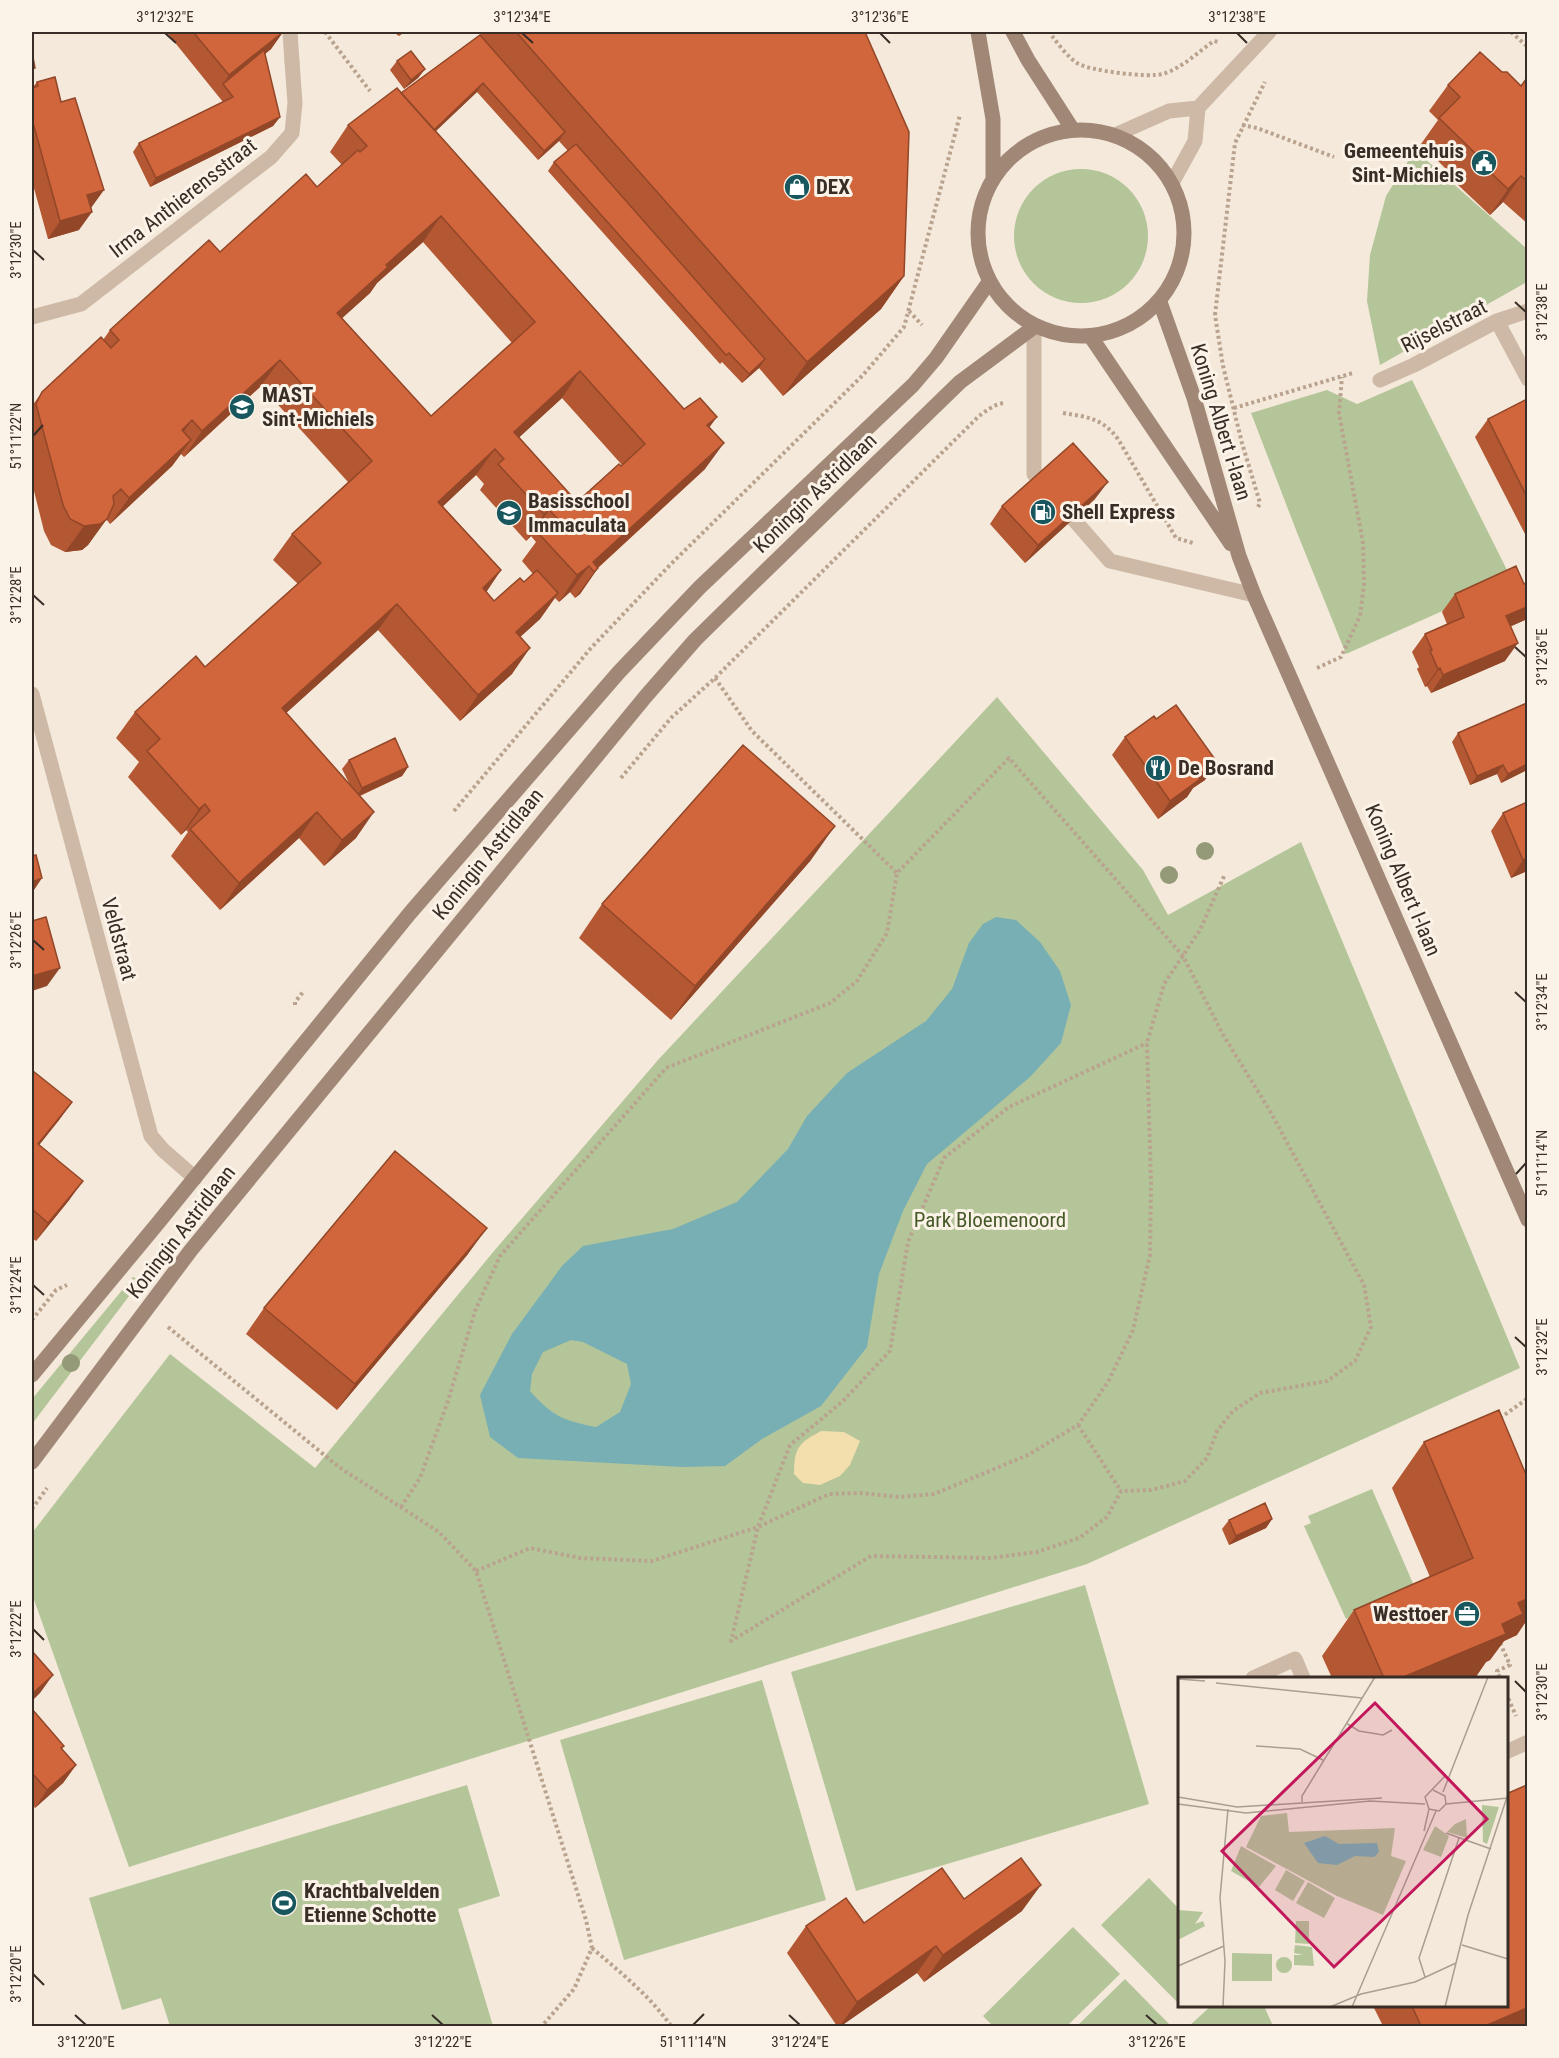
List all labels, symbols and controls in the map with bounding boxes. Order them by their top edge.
text: 3°12'32"E [136,8,194,26]
text: 3°12'34"E [493,8,551,26]
text: 3°12'36"E [851,8,909,26]
text: 3°12'38"E [1208,8,1266,26]
street label: Irma Anthierensstraat [105,133,261,263]
place label: Gemeentehuis Sint-Michiels [1344,139,1464,187]
public building icon: Gemeentehuis Sint-Michiels [1469,148,1499,178]
shop icon: DEX [782,172,812,202]
place label: DEX [816,175,850,199]
text: 3°12'30"E [7,221,25,279]
text: 3°12'38"E [1533,283,1551,341]
street label: Rijselstraat [1397,294,1491,358]
street label: Koning Albert I-laan [1186,341,1256,503]
place label: MAST Sint-Michiels [262,383,374,431]
school or university icon: MAST Sint-Michiels [227,392,257,422]
text: 51°11'22"N [7,403,25,469]
street label: Koningin Astridlaan [749,428,881,558]
place label: Basisschool Immaculata [528,489,630,537]
fuel station icon: Shell Express [1028,497,1058,527]
school or university icon: Basisschool Immaculata [494,498,524,528]
place label: Shell Express [1062,500,1175,524]
text: 3°12'28"E [7,566,25,624]
text: 3°12'36"E [1533,628,1551,686]
restaurant icon: De Bosrand [1143,753,1173,783]
place label: De Bosrand [1178,756,1274,780]
street label: Koningin Astridlaan [428,784,548,924]
street label: Koning Albert I-laan [1360,800,1446,960]
street label: Veldstraat [96,895,142,983]
text: 3°12'26"E [7,911,25,969]
text: 3°12'34"E [1533,973,1551,1031]
text: 51°11'14"N [1533,1130,1551,1196]
street label: Koningin Astridlaan [122,1161,240,1303]
park label: Park Bloemenoord [914,1208,1066,1232]
text: 3°12'24"E [7,1256,25,1314]
text: 3°12'32"E [1533,1318,1551,1376]
office icon: Westtoer [1452,1599,1482,1629]
text: 3°12'22"E [7,1600,25,1658]
place label: Westtoer [1373,1602,1448,1626]
text: 3°12'30"E [1533,1663,1551,1721]
inset map [1178,1677,1508,2007]
place label: Krachtbalvelden Etienne Schotte [304,1879,440,1927]
sports icon: Krachtbalvelden Etienne Schotte [269,1888,299,1918]
text: 3°12'20"E [7,1945,25,2003]
text: 3°12'20"E [57,2033,115,2051]
text: 3°12'22"E [414,2033,472,2051]
text: 51°11'14"N [660,2033,726,2051]
text: 3°12'24"E [771,2033,829,2051]
text: 3°12'26"E [1128,2033,1186,2051]

